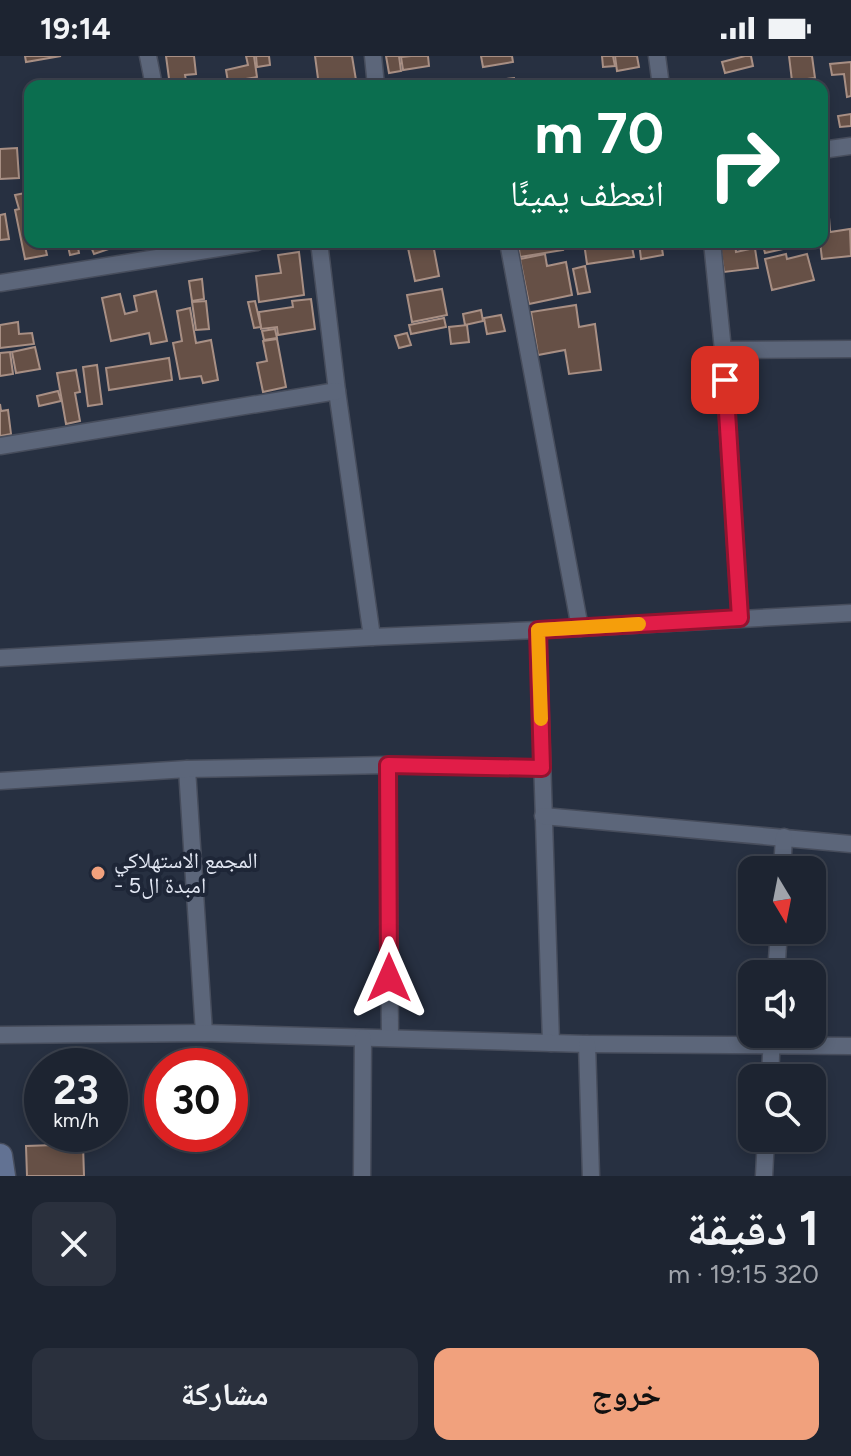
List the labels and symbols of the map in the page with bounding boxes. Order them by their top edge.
pin [691,346,759,414]
place label: المجمع الاستهلاكي - امبدة ال5 [114,847,258,899]
north arrow [738,856,826,944]
marker: المجمع الاستهلاكي - امبدة ال5 [89,864,107,882]
position arrow [347,936,431,1020]
speed limit sign: 30 [144,1048,248,1152]

